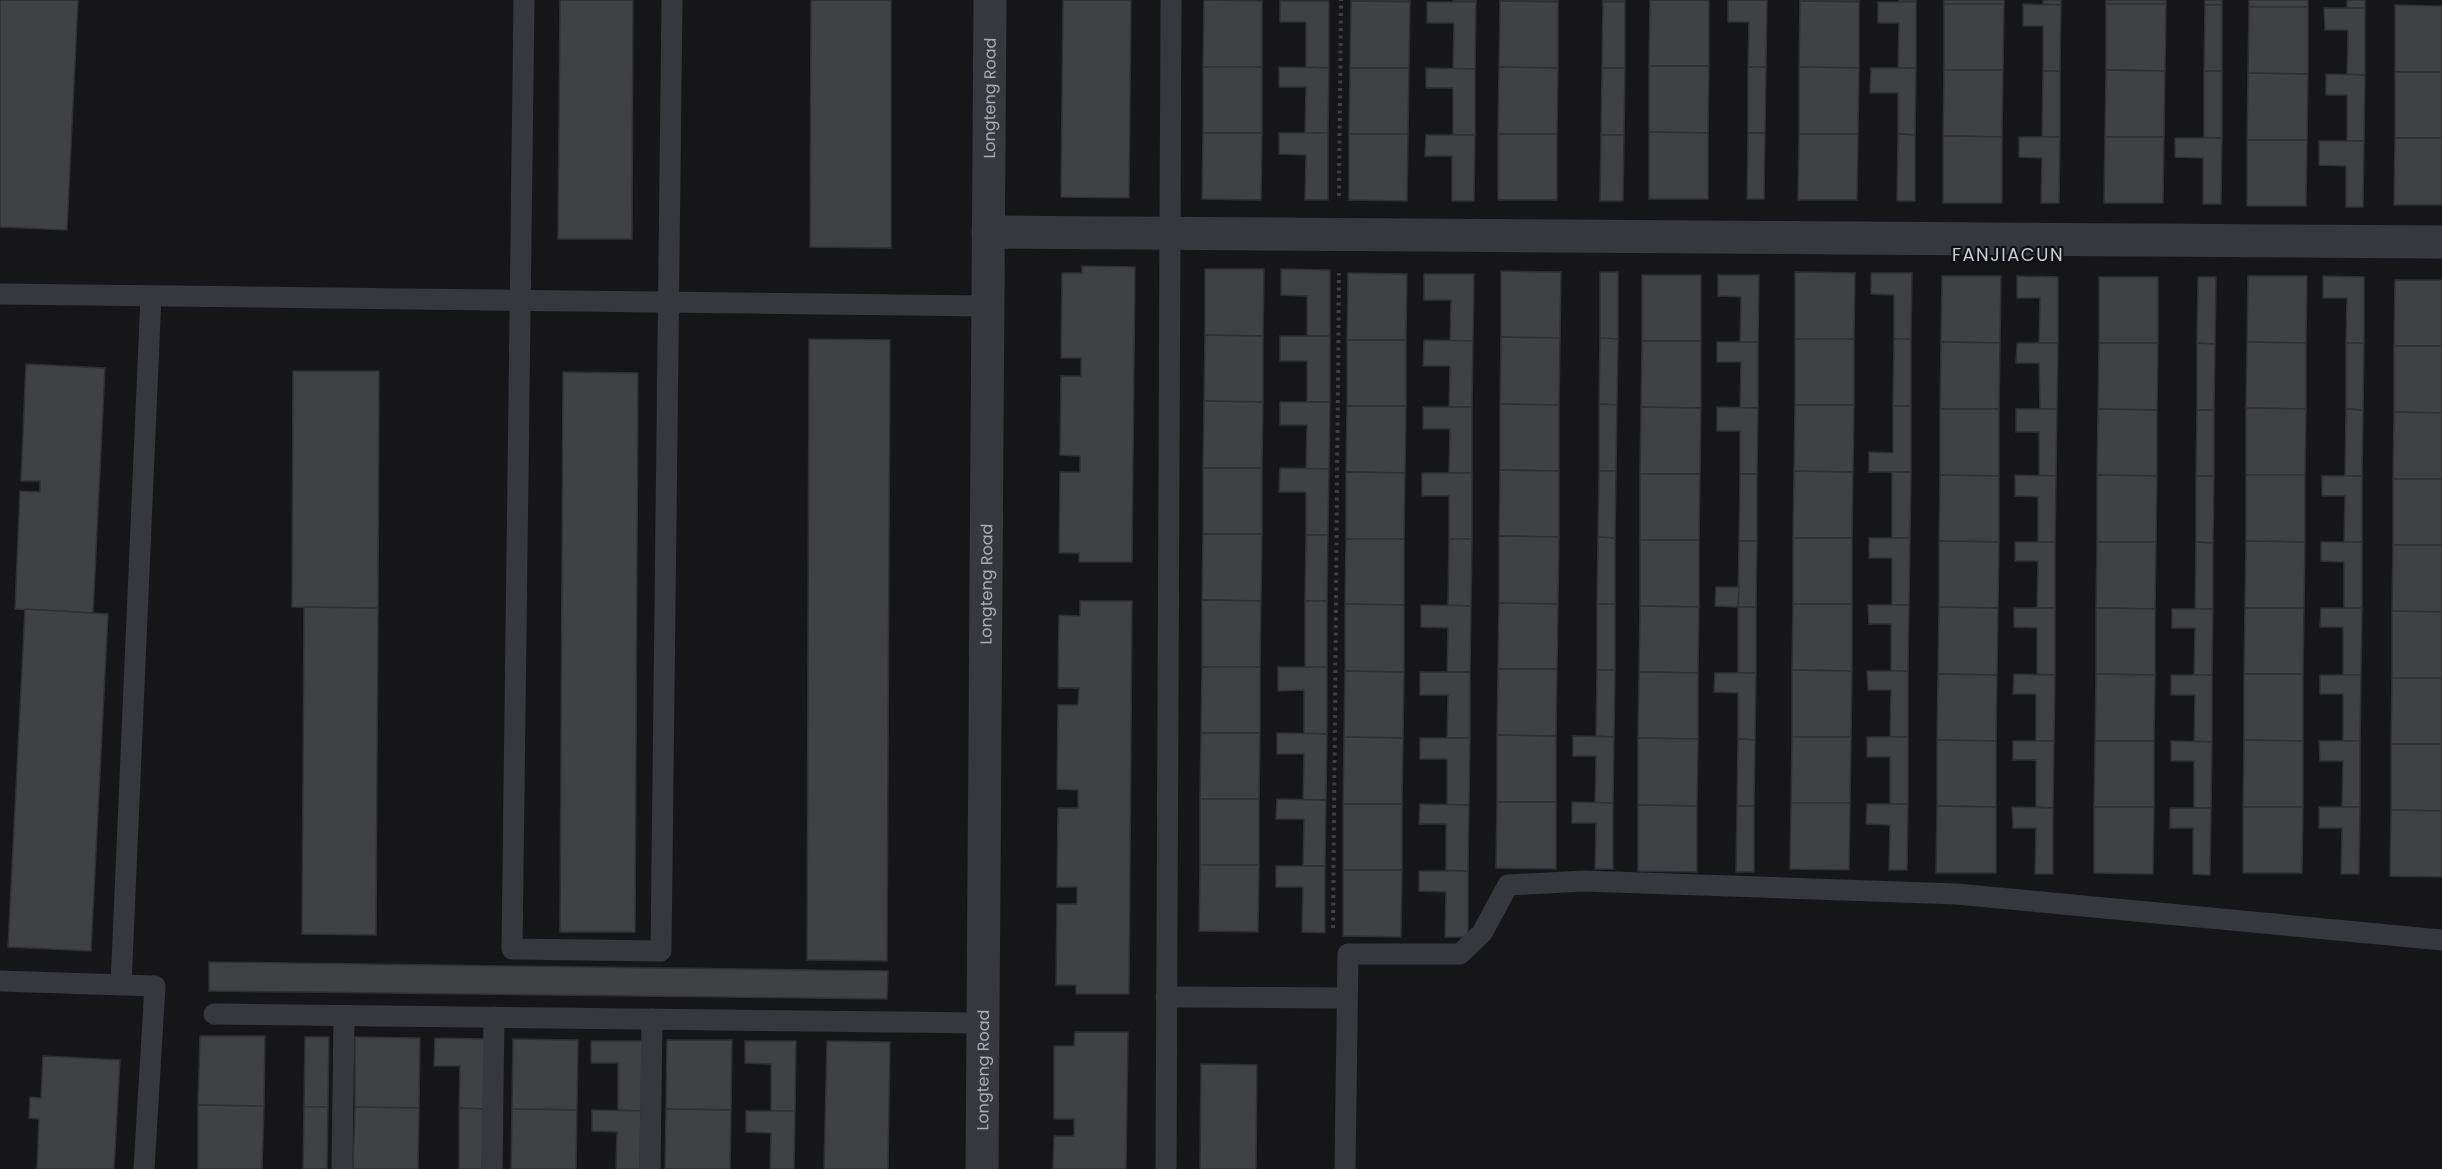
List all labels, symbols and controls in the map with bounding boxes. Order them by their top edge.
street label: Longteng Road [977,37,1001,159]
district label: FANJIACUN [1952,242,2064,267]
street label: Longteng Road [974,523,998,645]
street label: Longteng Road [971,1009,995,1131]

